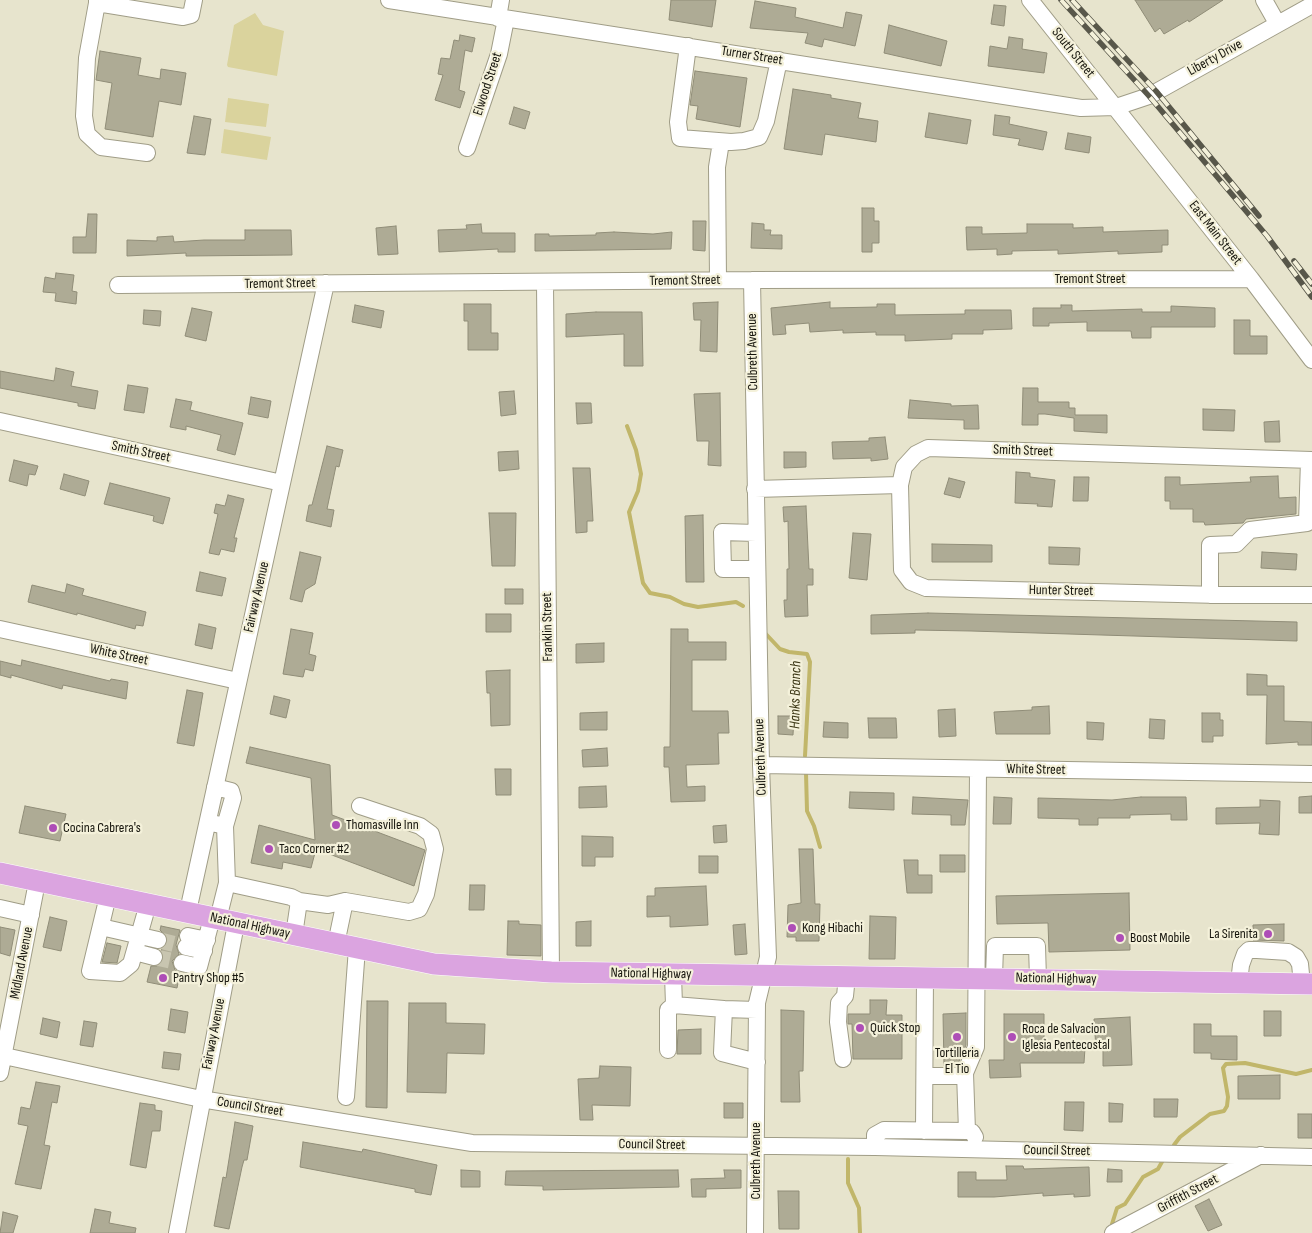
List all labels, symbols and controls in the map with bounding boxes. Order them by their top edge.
street label: South Street [1048,25,1098,81]
street label: Liberty Drive [1185,36,1245,80]
street label: Turner Street [720,43,784,69]
street label: Elwood Street [470,50,506,118]
street label: East Main Street [1185,198,1245,268]
street label: Tremont Street [1055,271,1125,287]
street label: Tremont Street [649,272,721,290]
street label: Tremont Street [244,275,316,293]
street label: Culbreth Avenue [744,313,762,391]
street label: Smith Street [110,438,172,466]
street label: Smith Street [993,442,1053,460]
street label: Fairway Avenue [241,560,273,634]
street label: Hunter Street [1029,582,1093,600]
street label: Franklin Street [539,592,557,662]
street label: White Street [88,641,150,669]
water label: Hanks Branch [786,661,806,729]
street label: Culbreth Avenue [751,718,771,796]
street label: White Street [1006,761,1066,779]
place label: Thomasville Inn [346,817,419,833]
marker: Thomasville Inn [330,819,342,831]
place label: Cocina Cabrera's [63,820,141,836]
marker: Cocina Cabrera's [47,822,59,834]
place label: Taco Corner #2 [279,841,349,857]
marker: Taco Corner #2 [263,843,275,855]
street label: National Highway [209,909,291,943]
place label: Kong Hibachi [802,920,863,936]
marker: Kong Hibachi [786,922,798,934]
street label: Midland Avenue [7,926,37,1000]
place label: La Sirenita [1209,926,1258,942]
marker: La Sirenita [1262,928,1274,940]
place label: Boost Mobile [1130,930,1190,946]
marker: Boost Mobile [1114,932,1126,944]
street label: National Highway [610,965,692,983]
place label: Pantry Shop #5 [173,970,244,986]
street label: National Highway [1015,970,1097,988]
marker: Pantry Shop #5 [157,972,169,984]
street label: Fairway Avenue [199,997,229,1071]
place label: Quick Stop [870,1020,920,1036]
place label: Roca de Salvacion Iglesia Pentecostal [1022,1021,1110,1054]
marker: Quick Stop [854,1022,866,1034]
marker: Tortilleria El Tio [951,1031,963,1043]
marker: Roca de Salvacion Iglesia Pentecostal [1006,1031,1018,1043]
place label: Tortilleria El Tio [935,1045,979,1078]
street label: Council Street [216,1093,284,1121]
street label: Culbreth Avenue [748,1122,764,1200]
street label: Council Street [618,1136,686,1154]
street label: Council Street [1023,1142,1091,1160]
street label: Griffith Street [1155,1171,1221,1217]

